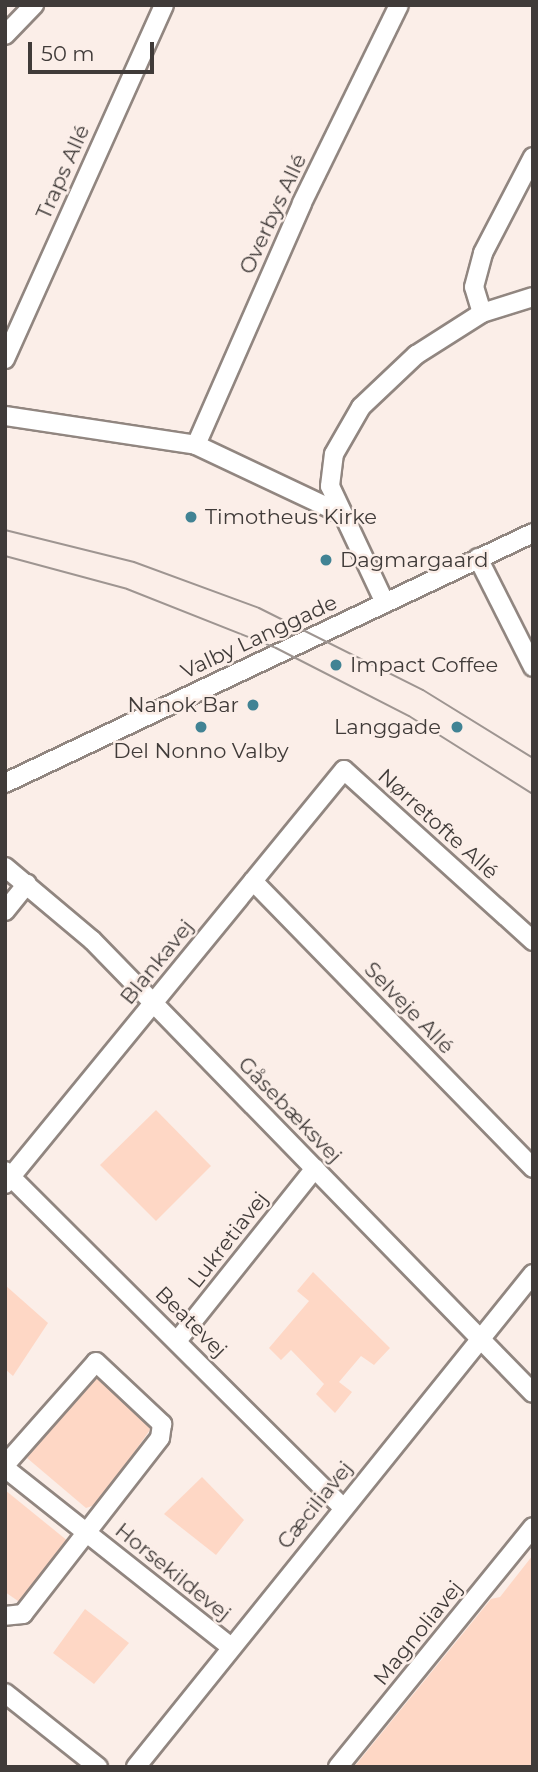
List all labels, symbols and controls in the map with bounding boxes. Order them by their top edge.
scale bar [32,28,158,72]
text: 50 m [41,41,95,66]
street label: Traps Allé [31,121,95,223]
street label: Overbys Allé [234,150,312,278]
place label: Timotheus Kirke [205,504,377,530]
marker: Timotheus Kirke [183,509,199,525]
place label: Dagmargaard [340,547,489,573]
marker: Dagmargaard [318,552,334,568]
street label: Valby Langgade [177,590,341,684]
place label: Impact Coffee [350,652,498,678]
marker: Impact Coffee [328,657,344,673]
place label: Nanok Bar [127,692,239,718]
marker: Nanok Bar [245,697,261,713]
place label: Langgade [334,714,441,740]
marker: Langgade [447,717,467,737]
marker: Del Nonno Valby [193,719,209,735]
place label: Del Nonno Valby [113,738,289,764]
street label: Nørretofte Allé [373,763,503,885]
street label: Blankavej [115,914,199,1010]
street label: Selveje Allé [359,957,459,1059]
street label: Gåsebæksvej [233,1052,347,1168]
street label: Lukretiavej [183,1187,273,1293]
street label: Beatevej [150,1281,232,1363]
street label: Cæciliavej [272,1456,358,1554]
street label: Horsekildevej [110,1518,236,1626]
street label: Magnoliavej [368,1576,468,1690]

